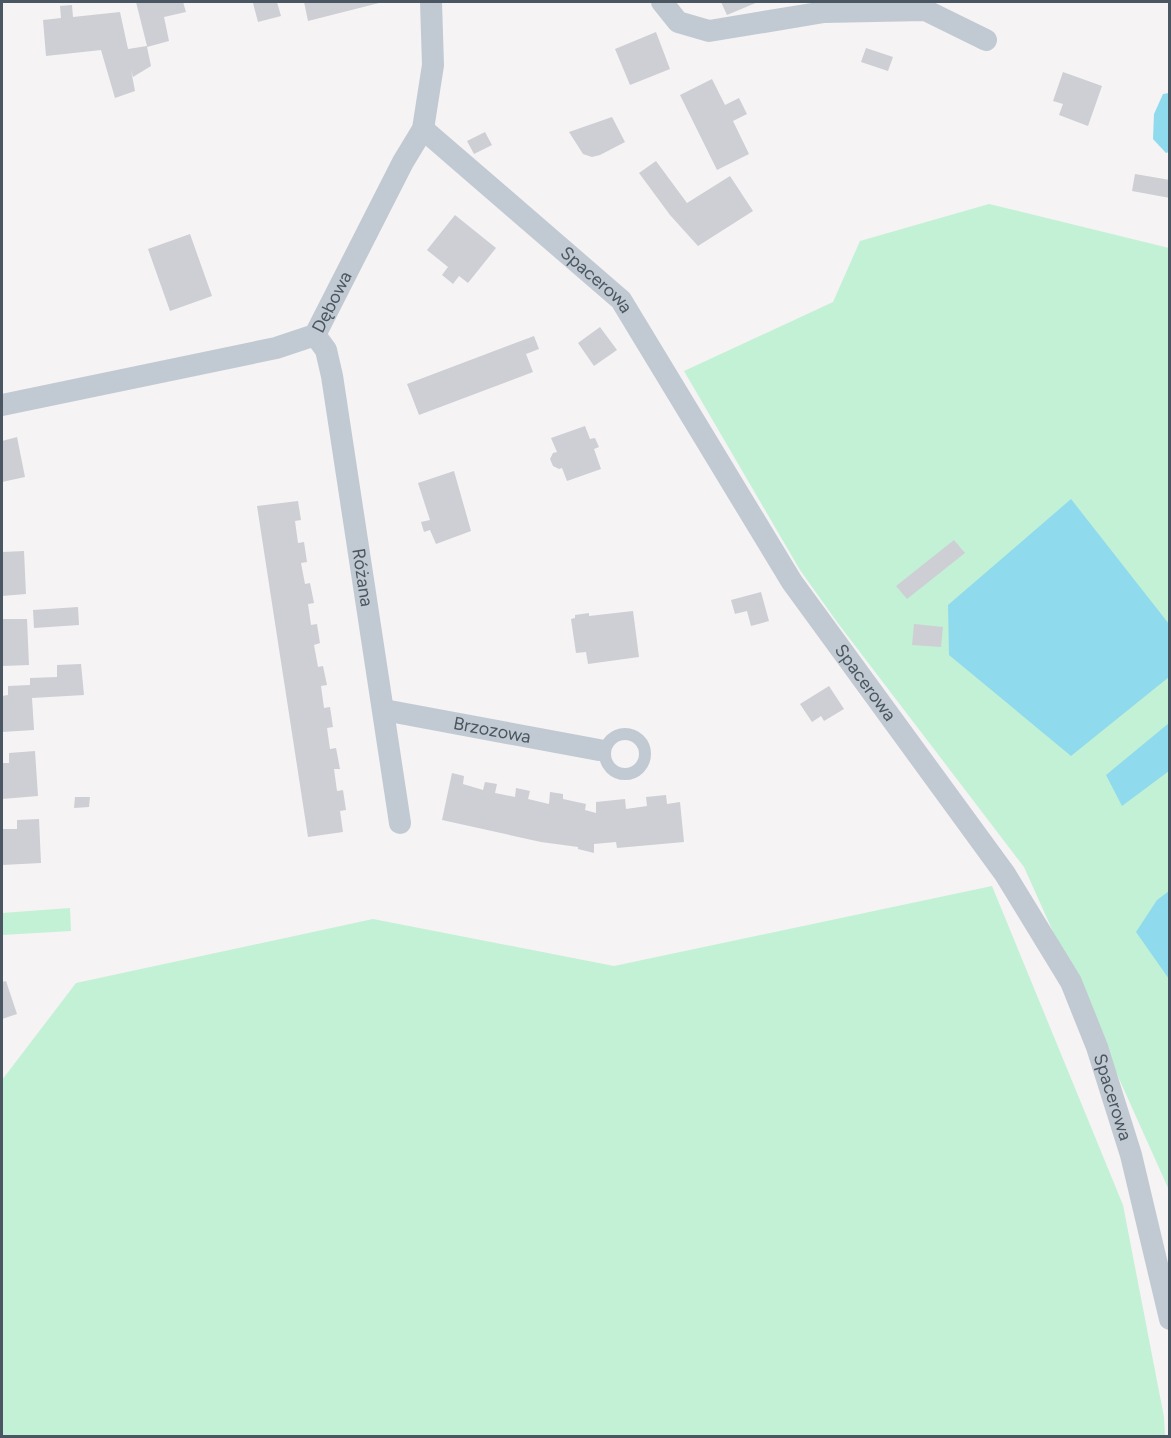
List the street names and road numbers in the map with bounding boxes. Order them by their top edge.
street label: Spacerowa [556,242,637,317]
street label: Dębowa [307,268,357,336]
street label: Różana [347,547,378,608]
street label: Spacerowa [830,640,901,725]
street label: Brzozowa [452,712,533,748]
street label: Spacerowa [1089,1051,1137,1143]

